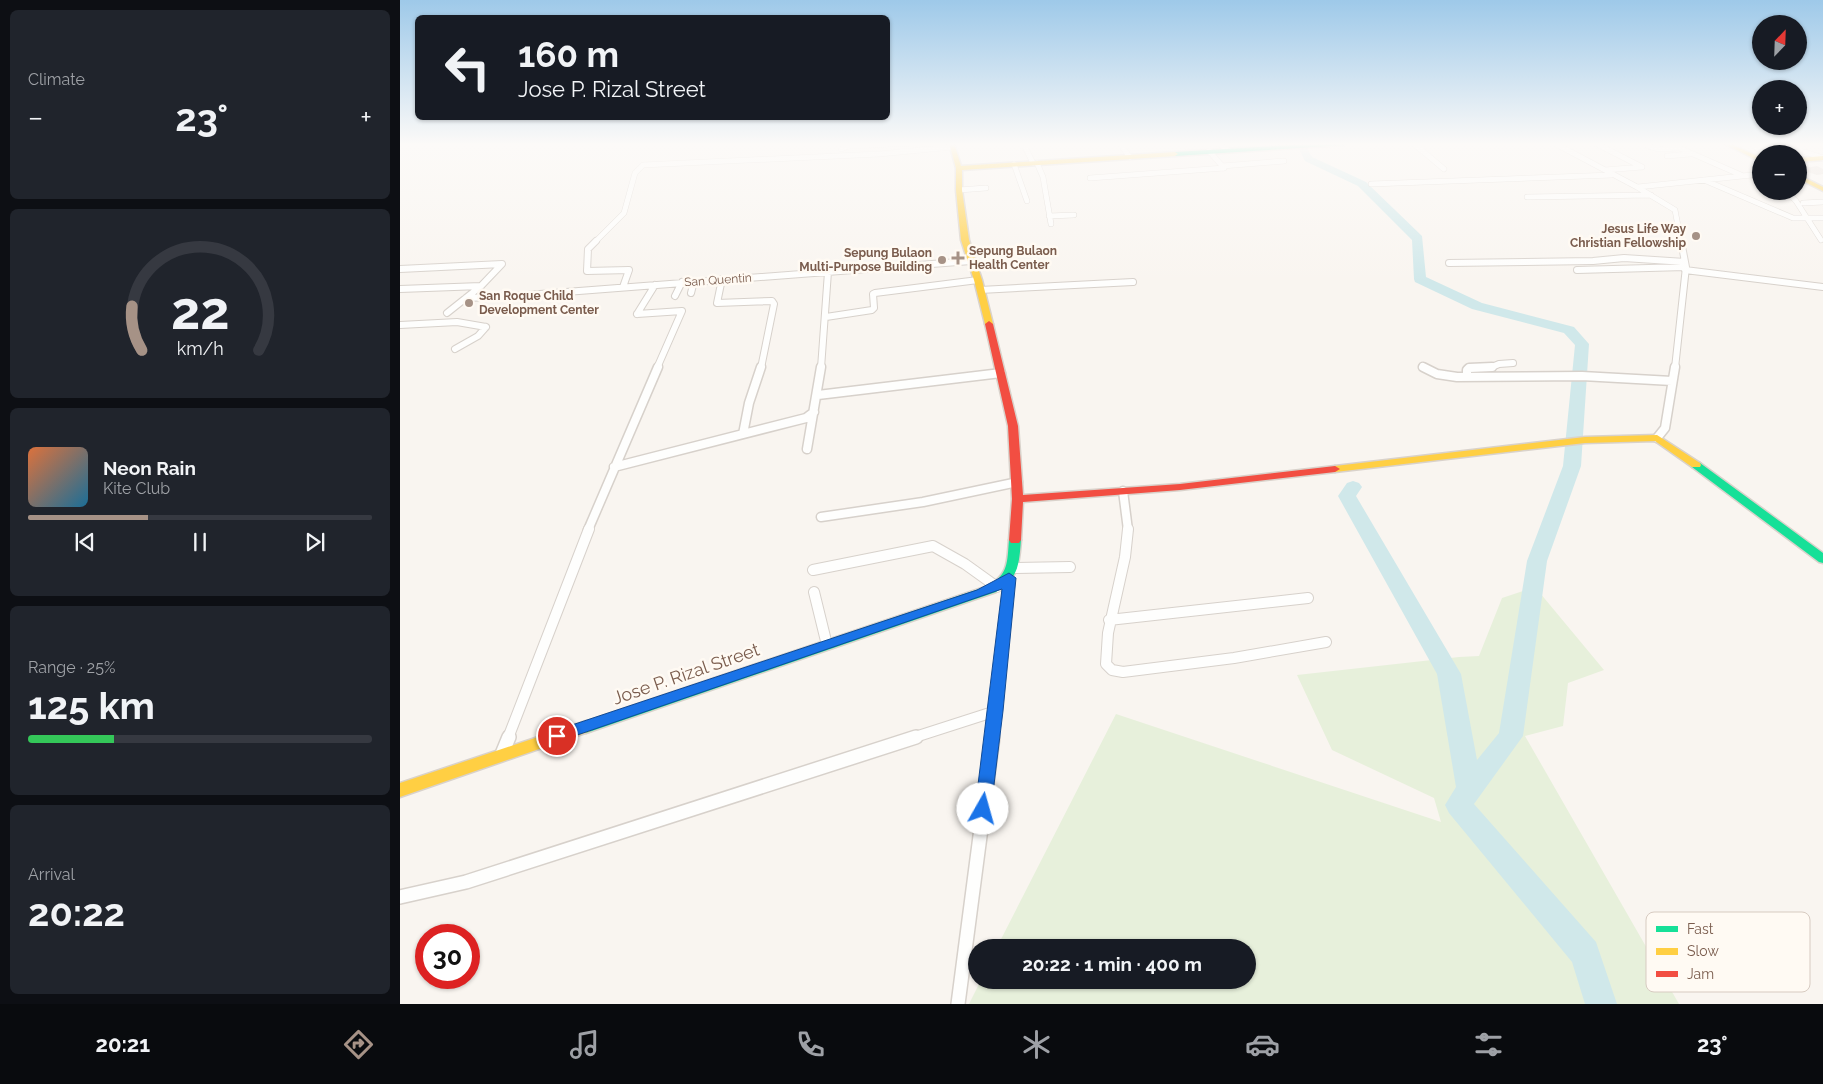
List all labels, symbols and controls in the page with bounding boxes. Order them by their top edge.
north arrow [1752,15,1808,70]
map controls [1752,15,1807,200]
text: 160 m [518,34,619,75]
icon: left [435,35,500,100]
text: Climate [28,70,85,89]
text: Jose P. Rizal Street [518,76,706,102]
button: + [1752,80,1807,135]
text: 23° [175,95,228,140]
text: − [28,101,43,134]
text: + [360,101,372,134]
button: − [1752,145,1807,200]
place label: Jesus Life Way Christian Fellowship [1570,222,1686,250]
marker: Jesus Life Way Christian Fellowship [1690,230,1702,242]
place label: Sepung Bulaon Health Center [969,244,1057,272]
place label: Sepung Bulaon Multi-Purpose Building [799,246,932,274]
marker: Sepung Bulaon Health Center [951,251,965,265]
marker: Sepung Bulaon Multi-Purpose Building [936,254,948,266]
street label: San Quentin [684,271,752,289]
text: 22 [171,280,229,341]
place label: San Roque Child Development Center [479,289,599,317]
marker: San Roque Child Development Center [463,297,475,309]
text: km/h [176,338,224,359]
text: Neon Rain [103,457,196,479]
text: Kite Club [103,479,170,498]
icon: previous [71,528,99,556]
icon: pause [186,528,214,556]
icon: next [301,528,329,556]
street label: Jose P. Rizal Street [610,639,762,708]
text: Range · 25% [28,658,115,677]
text: 125 km [28,683,155,728]
pin [536,715,578,757]
icon: arrive [543,722,571,750]
position arrow [956,782,1008,834]
text: Arrival [28,865,75,884]
text: 20:22 [28,890,125,935]
legend [1646,912,1810,992]
text: Fast [1687,921,1714,937]
speed limit sign: 30 [415,924,480,989]
text: Slow [1687,943,1719,959]
text: 20:22 · 1 min · 400 m [1022,953,1202,975]
text: Jam [1687,966,1714,982]
icon: directions [341,1027,376,1062]
icon: music [567,1027,602,1062]
icon: phone [793,1027,828,1062]
icon: climate [1019,1027,1054,1062]
icon: car [1245,1027,1280,1062]
icon: filters [1471,1027,1506,1062]
text: 20:21 [95,1031,150,1057]
text: 23° [1697,1031,1728,1057]

